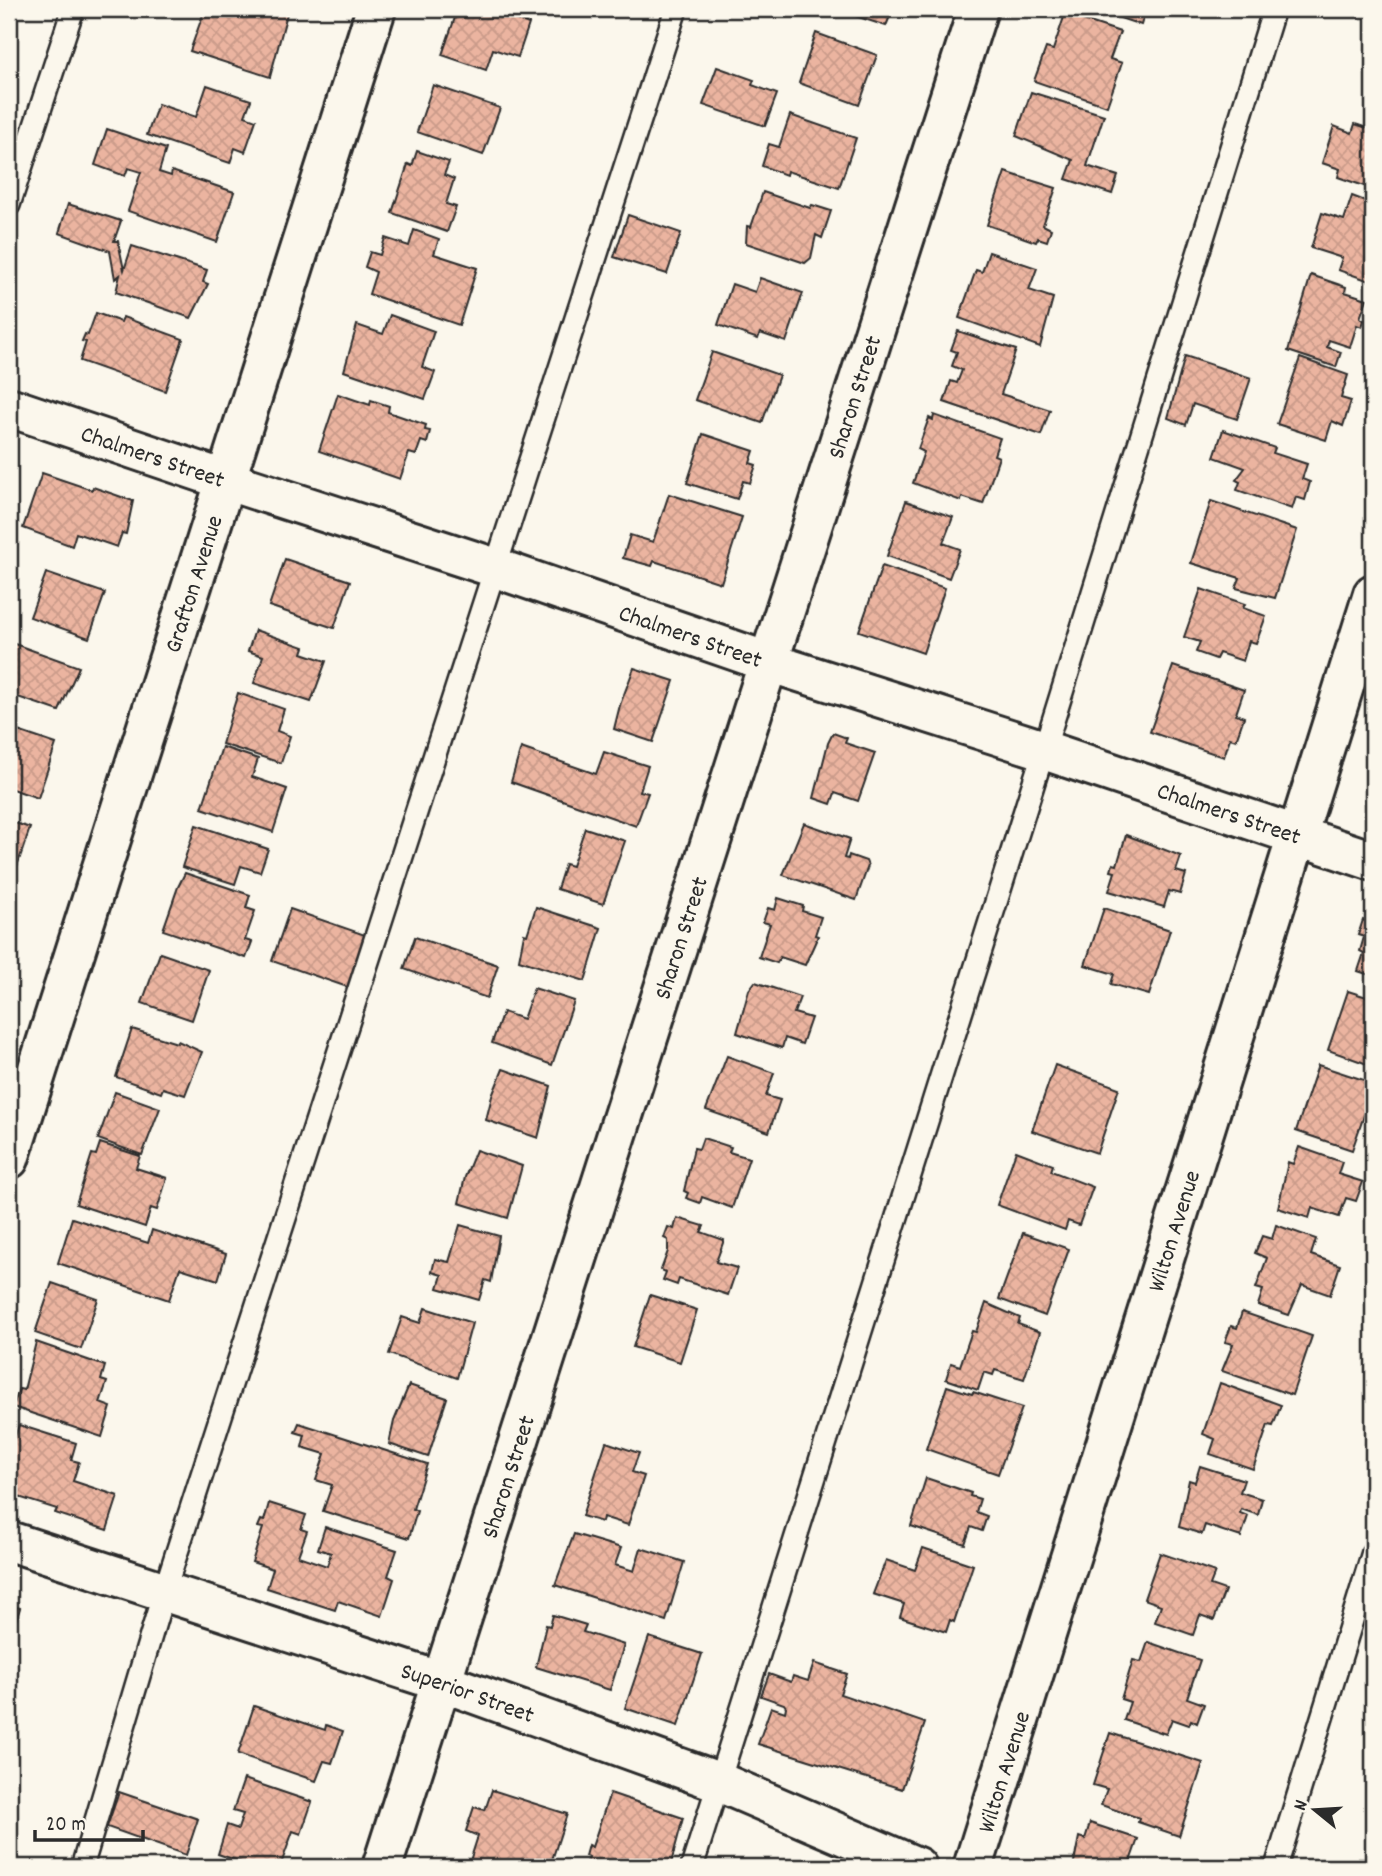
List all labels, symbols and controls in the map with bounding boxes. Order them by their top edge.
street label: Sharon Street [821,332,892,464]
street label: Chalmers Street [76,418,229,499]
street label: Grafton Avenue [158,511,233,658]
street label: Chalmers Street [613,598,766,679]
street label: Chalmers Street [1152,775,1305,855]
street label: Sharon Street [647,873,719,1004]
street label: Wilton Avenue [1141,1166,1211,1297]
street label: Sharon Street [474,1412,546,1543]
street label: Superior Street [396,1656,538,1734]
street label: Wilton Avenue [971,1707,1041,1838]
north arrow [1280,1774,1350,1844]
text: N [1288,1797,1316,1814]
scale bar [35,1799,144,1843]
text: 20 m [46,1811,86,1841]

